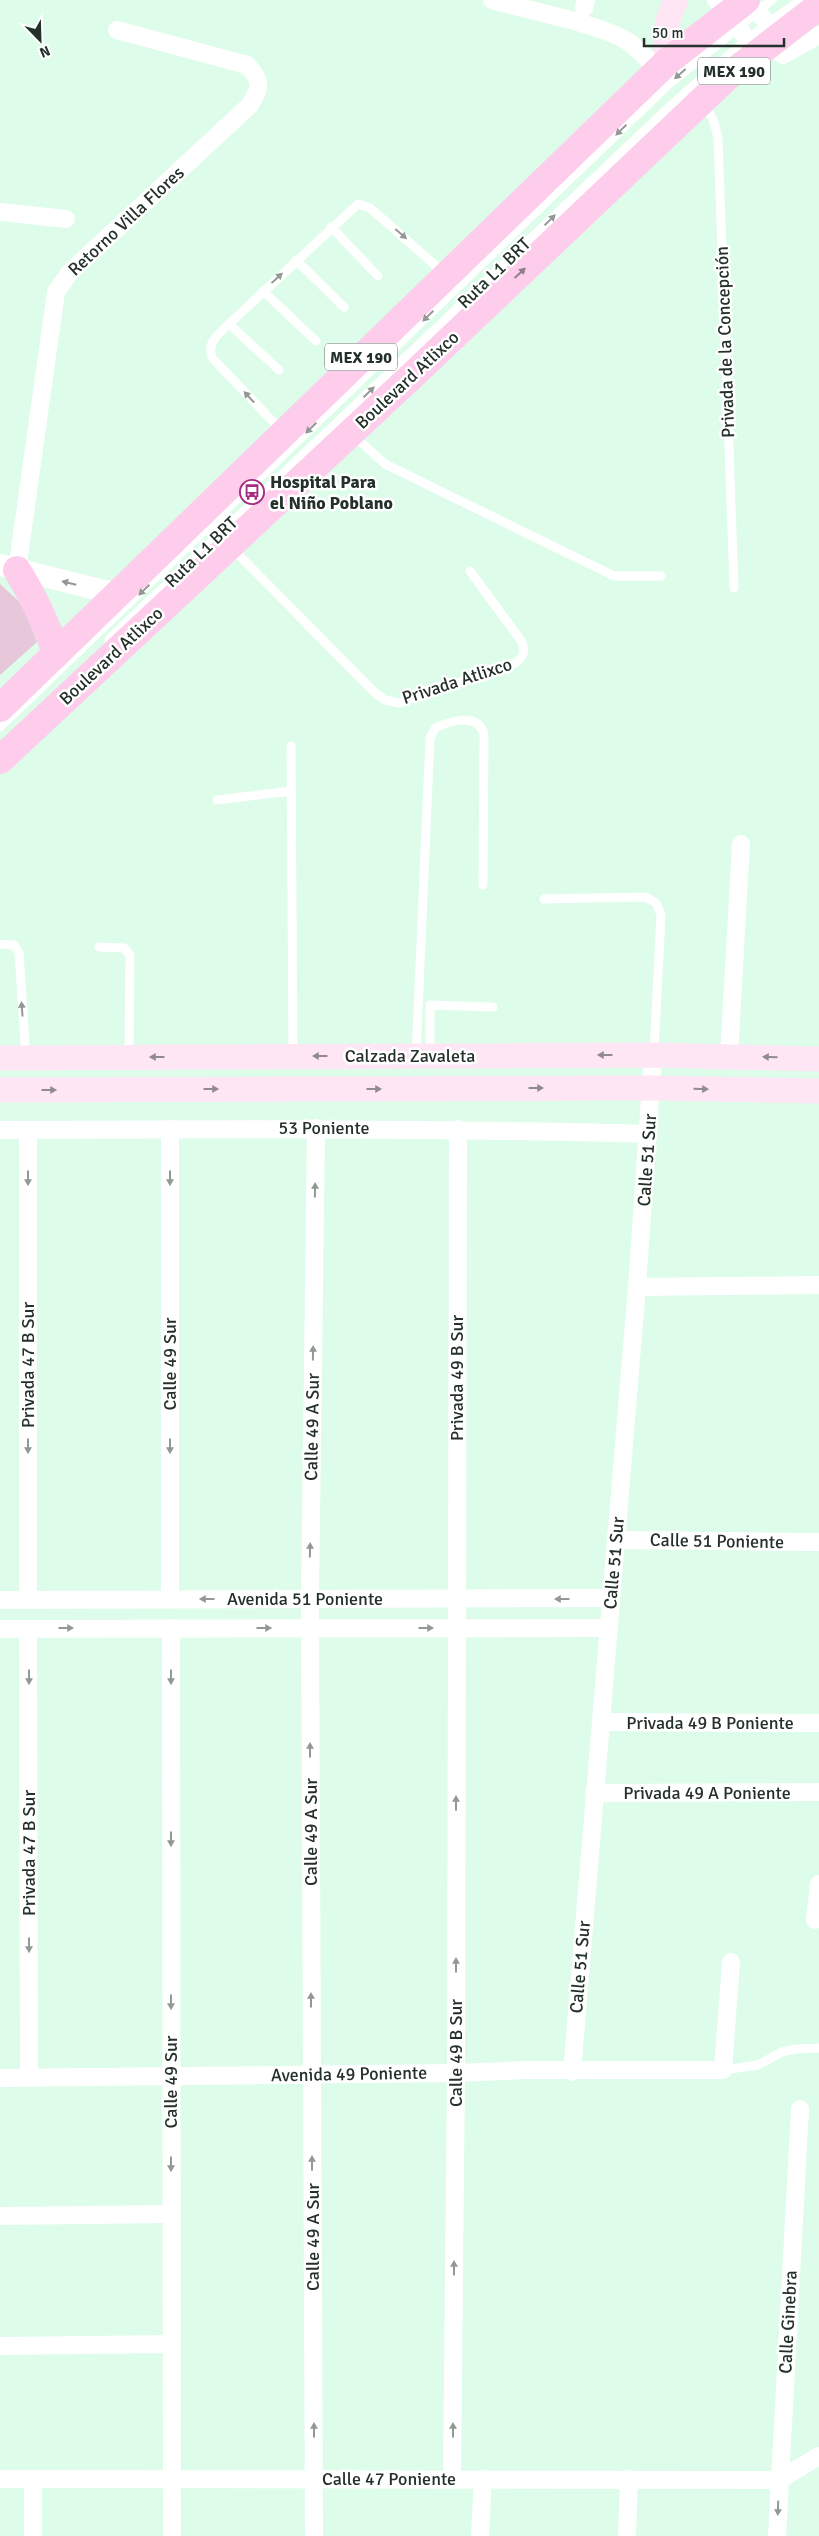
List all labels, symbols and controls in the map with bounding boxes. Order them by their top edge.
north arrow [15,15,65,65]
scale bar [644,15,784,47]
text: 50 m [652,24,683,42]
text: N [37,42,53,61]
road number: MEX 190 [698,58,770,84]
one-way arrow [673,69,686,80]
one-way arrow [615,124,627,136]
street label: Retorno Villa Flores [63,162,189,280]
one-way arrow [544,214,556,226]
one-way arrow [394,228,406,240]
street label: Ruta L1 BRT [453,233,535,313]
street label: Privada de la Concepción [711,246,739,438]
one-way arrow [514,267,526,279]
one-way arrow [271,272,283,284]
one-way arrow [422,310,434,322]
street label: Boulevard Atlixco [351,326,463,434]
road number: MEX 190 [325,344,397,371]
one-way arrow [363,386,375,398]
one-way arrow [243,391,255,403]
one-way arrow [305,422,317,434]
place label: Hospital Para el Niño Poblano [270,471,393,514]
bus stop icon: Hospital Para el Niño Poblano [239,479,265,505]
street label: Ruta L1 BRT [160,512,242,592]
one-way arrow [61,579,76,587]
one-way arrow [138,584,150,596]
street label: Boulevard Atlixco [55,602,167,710]
street label: Privada Atlixco [399,653,515,709]
one-way arrow [18,1001,26,1017]
street label: Calzada Zavaleta [345,1045,475,1067]
one-way arrow [596,1051,612,1059]
one-way arrow [311,1052,327,1060]
one-way arrow [149,1053,165,1061]
one-way arrow [762,1053,778,1061]
one-way arrow [528,1084,544,1092]
one-way arrow [203,1085,219,1093]
one-way arrow [366,1085,382,1093]
one-way arrow [694,1085,710,1093]
one-way arrow [41,1086,57,1094]
street label: Calle 51 Sur [633,1113,661,1207]
street label: 53 Poniente [278,1117,370,1139]
one-way arrow [166,1170,174,1186]
one-way arrow [24,1171,32,1187]
one-way arrow [311,1182,319,1198]
street label: Privada 47 B Sur [17,1302,39,1428]
street label: Privada 49 B Sur [446,1315,468,1441]
street label: Calle 49 Sur [159,1317,181,1410]
one-way arrow [309,1344,317,1360]
street label: Calle 49 A Sur [300,1373,324,1481]
one-way arrow [24,1438,32,1454]
one-way arrow [166,1438,174,1454]
street label: Calle 51 Sur [599,1515,629,1610]
street label: Calle 51 Poniente [650,1529,784,1553]
one-way arrow [306,1542,314,1558]
street label: Avenida 51 Poniente [227,1588,383,1610]
one-way arrow [199,1595,215,1603]
one-way arrow [554,1595,570,1603]
one-way arrow [58,1624,74,1632]
one-way arrow [256,1624,272,1632]
one-way arrow [418,1624,434,1632]
one-way arrow [167,1669,175,1685]
one-way arrow [25,1670,33,1686]
street label: Privada 49 B Poniente [626,1712,794,1734]
one-way arrow [306,1742,314,1758]
street label: Calle 49 A Sur [300,1778,322,1886]
street label: Privada 49 A Poniente [623,1782,791,1804]
street label: Privada 47 B Sur [18,1790,40,1916]
one-way arrow [452,1795,460,1811]
one-way arrow [167,1832,175,1848]
street label: Calle 51 Sur [565,1919,595,2014]
one-way arrow [25,1937,33,1953]
one-way arrow [452,1957,460,1973]
one-way arrow [307,1992,315,2008]
one-way arrow [167,1994,175,2010]
street label: Calle 49 B Sur [445,1999,467,2107]
street label: Calle 49 Sur [160,2035,182,2128]
street label: Avenida 49 Poniente [271,2062,427,2086]
one-way arrow [308,2155,316,2171]
one-way arrow [167,2157,175,2173]
street label: Calle 49 A Sur [302,2183,324,2291]
one-way arrow [450,2260,458,2276]
street label: Calle Ginebra [774,2270,802,2374]
one-way arrow [309,2422,317,2438]
one-way arrow [449,2422,457,2438]
street label: Calle 47 Poniente [322,2468,456,2490]
one-way arrow [773,2500,781,2516]

